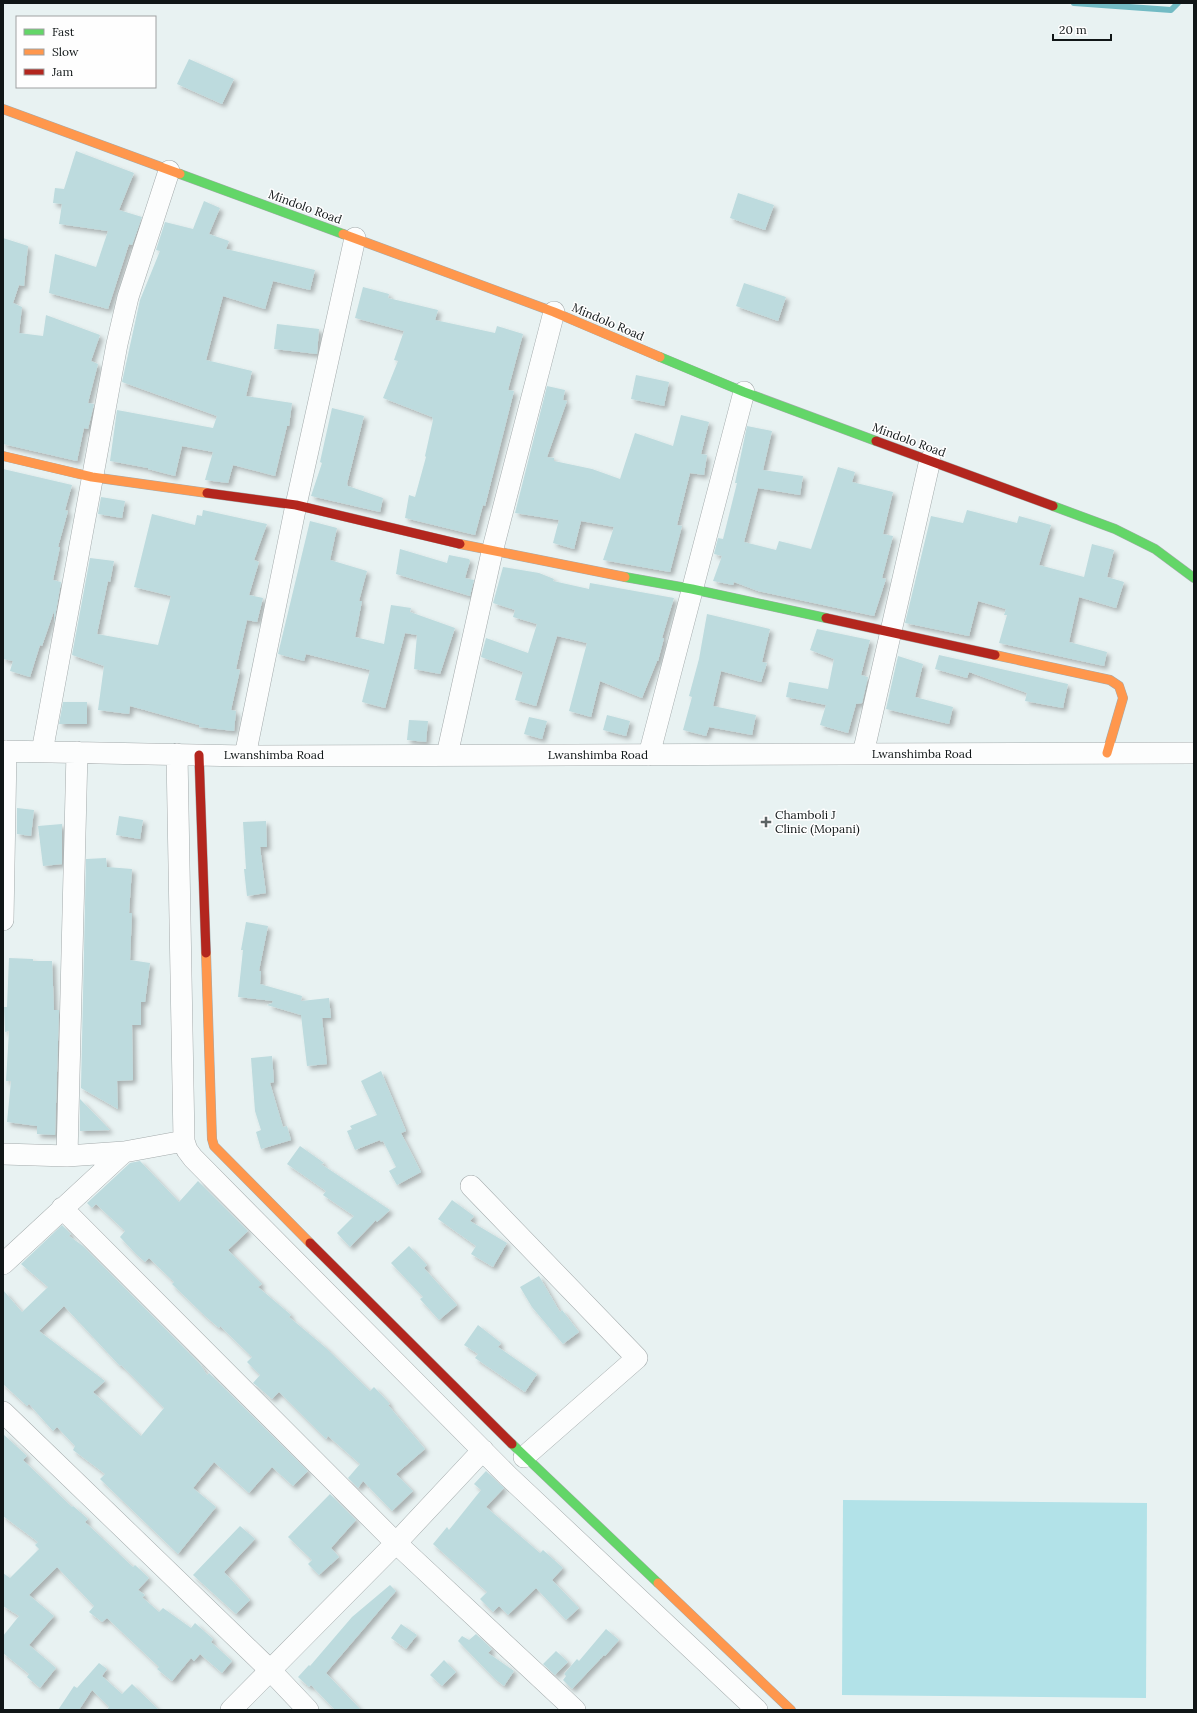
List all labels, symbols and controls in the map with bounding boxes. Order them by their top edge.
legend [16,16,156,88]
scale bar [1053,16,1111,42]
text: 20 m [1059,22,1087,37]
text: Fast [52,24,75,39]
text: Slow [52,44,79,59]
text: Jam [51,64,73,79]
street label: Mindolo Road [266,186,344,227]
street label: Mindolo Road [570,300,647,344]
street label: Mindolo Road [870,419,948,460]
street label: Lwanshimba Road [872,746,972,761]
street label: Lwanshimba Road [224,747,324,762]
street label: Lwanshimba Road [548,747,648,762]
place label: Chamboli J Clinic (Mopani) [775,807,860,837]
marker: Chamboli J Clinic (Mopani) [760,816,772,828]

